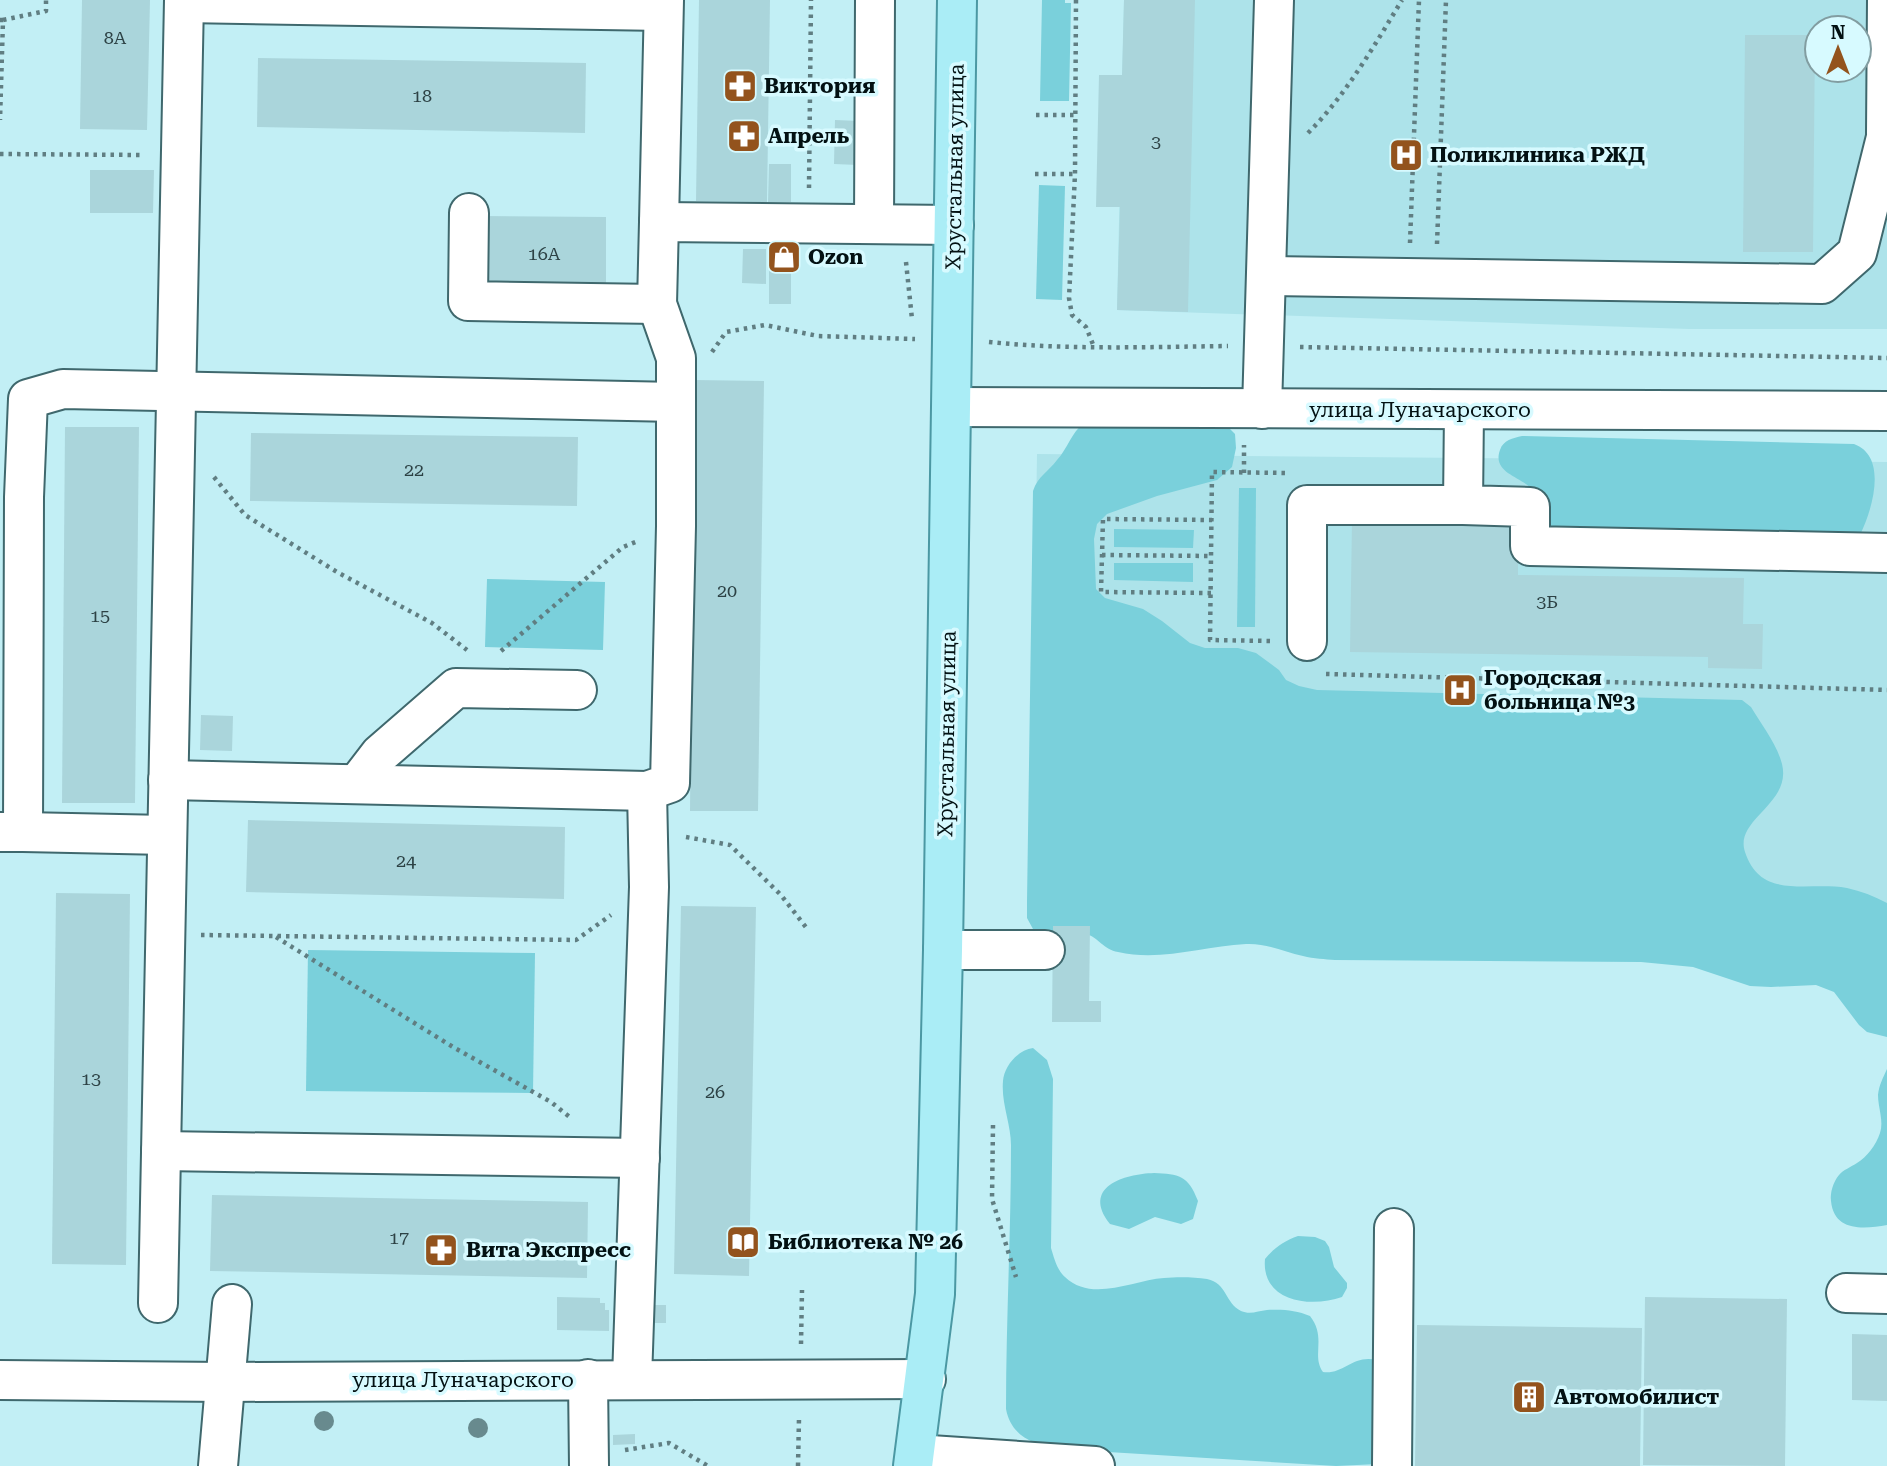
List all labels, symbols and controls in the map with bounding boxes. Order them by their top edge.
north arrow [1803,14,1873,84]
text: N [1831,21,1846,44]
house number: 8А [104,27,127,48]
street label: Хрустальная улица [941,63,969,270]
pharmacy icon: Виктория [721,67,759,105]
place label: Виктория [764,74,875,98]
house number: 18 [412,85,432,106]
pharmacy icon: Апрель [725,117,763,155]
place label: Апрель [768,124,850,148]
house number: 3 [1151,131,1161,152]
hospital icon: Поликлиника РЖД [1387,136,1425,174]
place label: Поликлиника РЖД [1430,143,1645,167]
shop icon: Ozon [765,238,803,276]
house number: 16А [528,243,561,264]
place label: Ozon [808,245,863,269]
street label: улица Луначарского [1309,398,1531,422]
house number: 22 [404,459,424,480]
house number: 20 [717,580,737,601]
house number: 3Б [1536,591,1558,612]
house number: 15 [90,605,110,626]
street label: Хрустальная улица [933,630,961,837]
place label: Городская больница №3 [1484,666,1635,714]
hospital icon: Городская больница №3 [1441,671,1479,709]
house number: 24 [396,850,416,871]
house number: 13 [81,1068,101,1089]
house number: 26 [705,1081,725,1102]
library icon: Библиотека № 26 [724,1223,762,1261]
house number: 17 [389,1227,409,1248]
place label: Библиотека № 26 [768,1230,963,1254]
pharmacy icon: Вита Экспресс [422,1231,460,1269]
place label: Вита Экспресс [466,1238,631,1262]
street label: улица Луначарского [352,1368,574,1392]
building icon: Автомобилист [1510,1378,1548,1416]
place label: Автомобилист [1554,1385,1719,1409]

